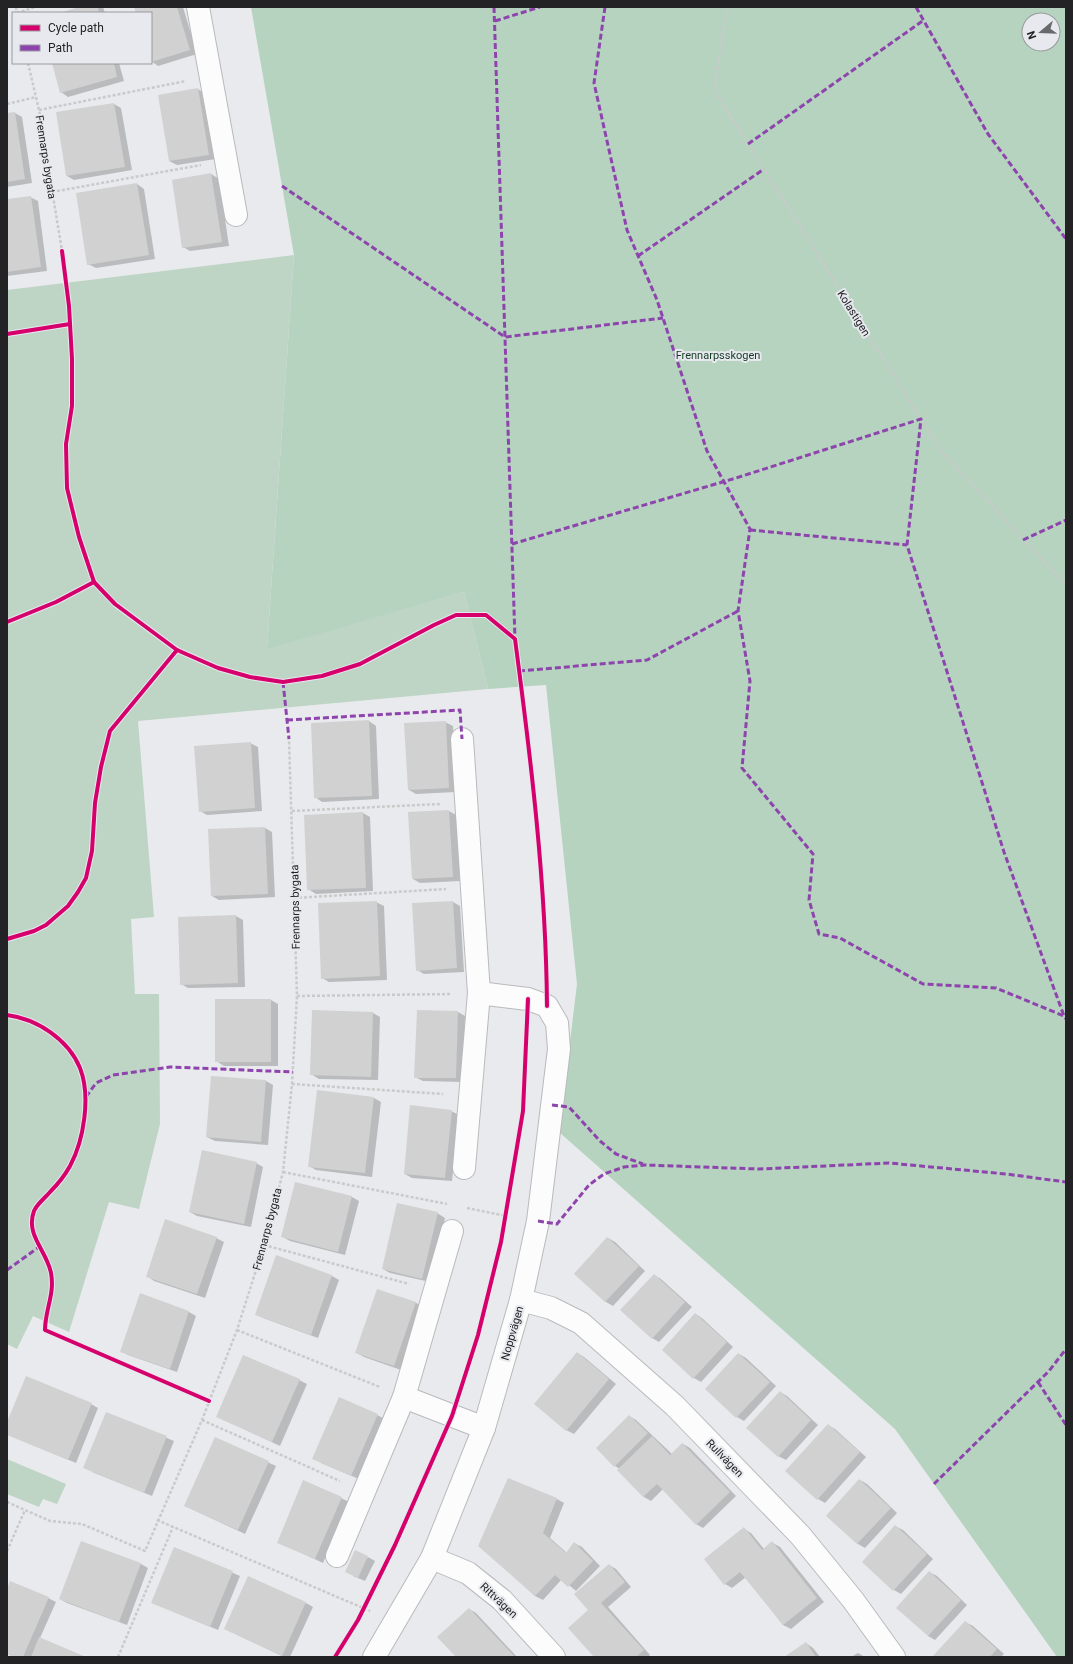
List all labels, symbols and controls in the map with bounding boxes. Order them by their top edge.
legend [12,12,152,64]
north arrow [1021,12,1061,52]
text: Cycle path [48,21,104,35]
text: N [1025,29,1039,41]
text: Path [48,41,73,55]
street label: Frennarps bygata [32,114,59,200]
street label: Kolastigen [834,288,873,339]
park label: Frennarpsskogen [676,349,760,362]
street label: Frennarps bygata [288,864,303,950]
street label: Frennarps bygata [250,1186,285,1272]
street label: Noppvägen [499,1305,526,1362]
street label: Rullvägen [703,1437,746,1480]
street label: Rittvägen [477,1580,520,1621]

